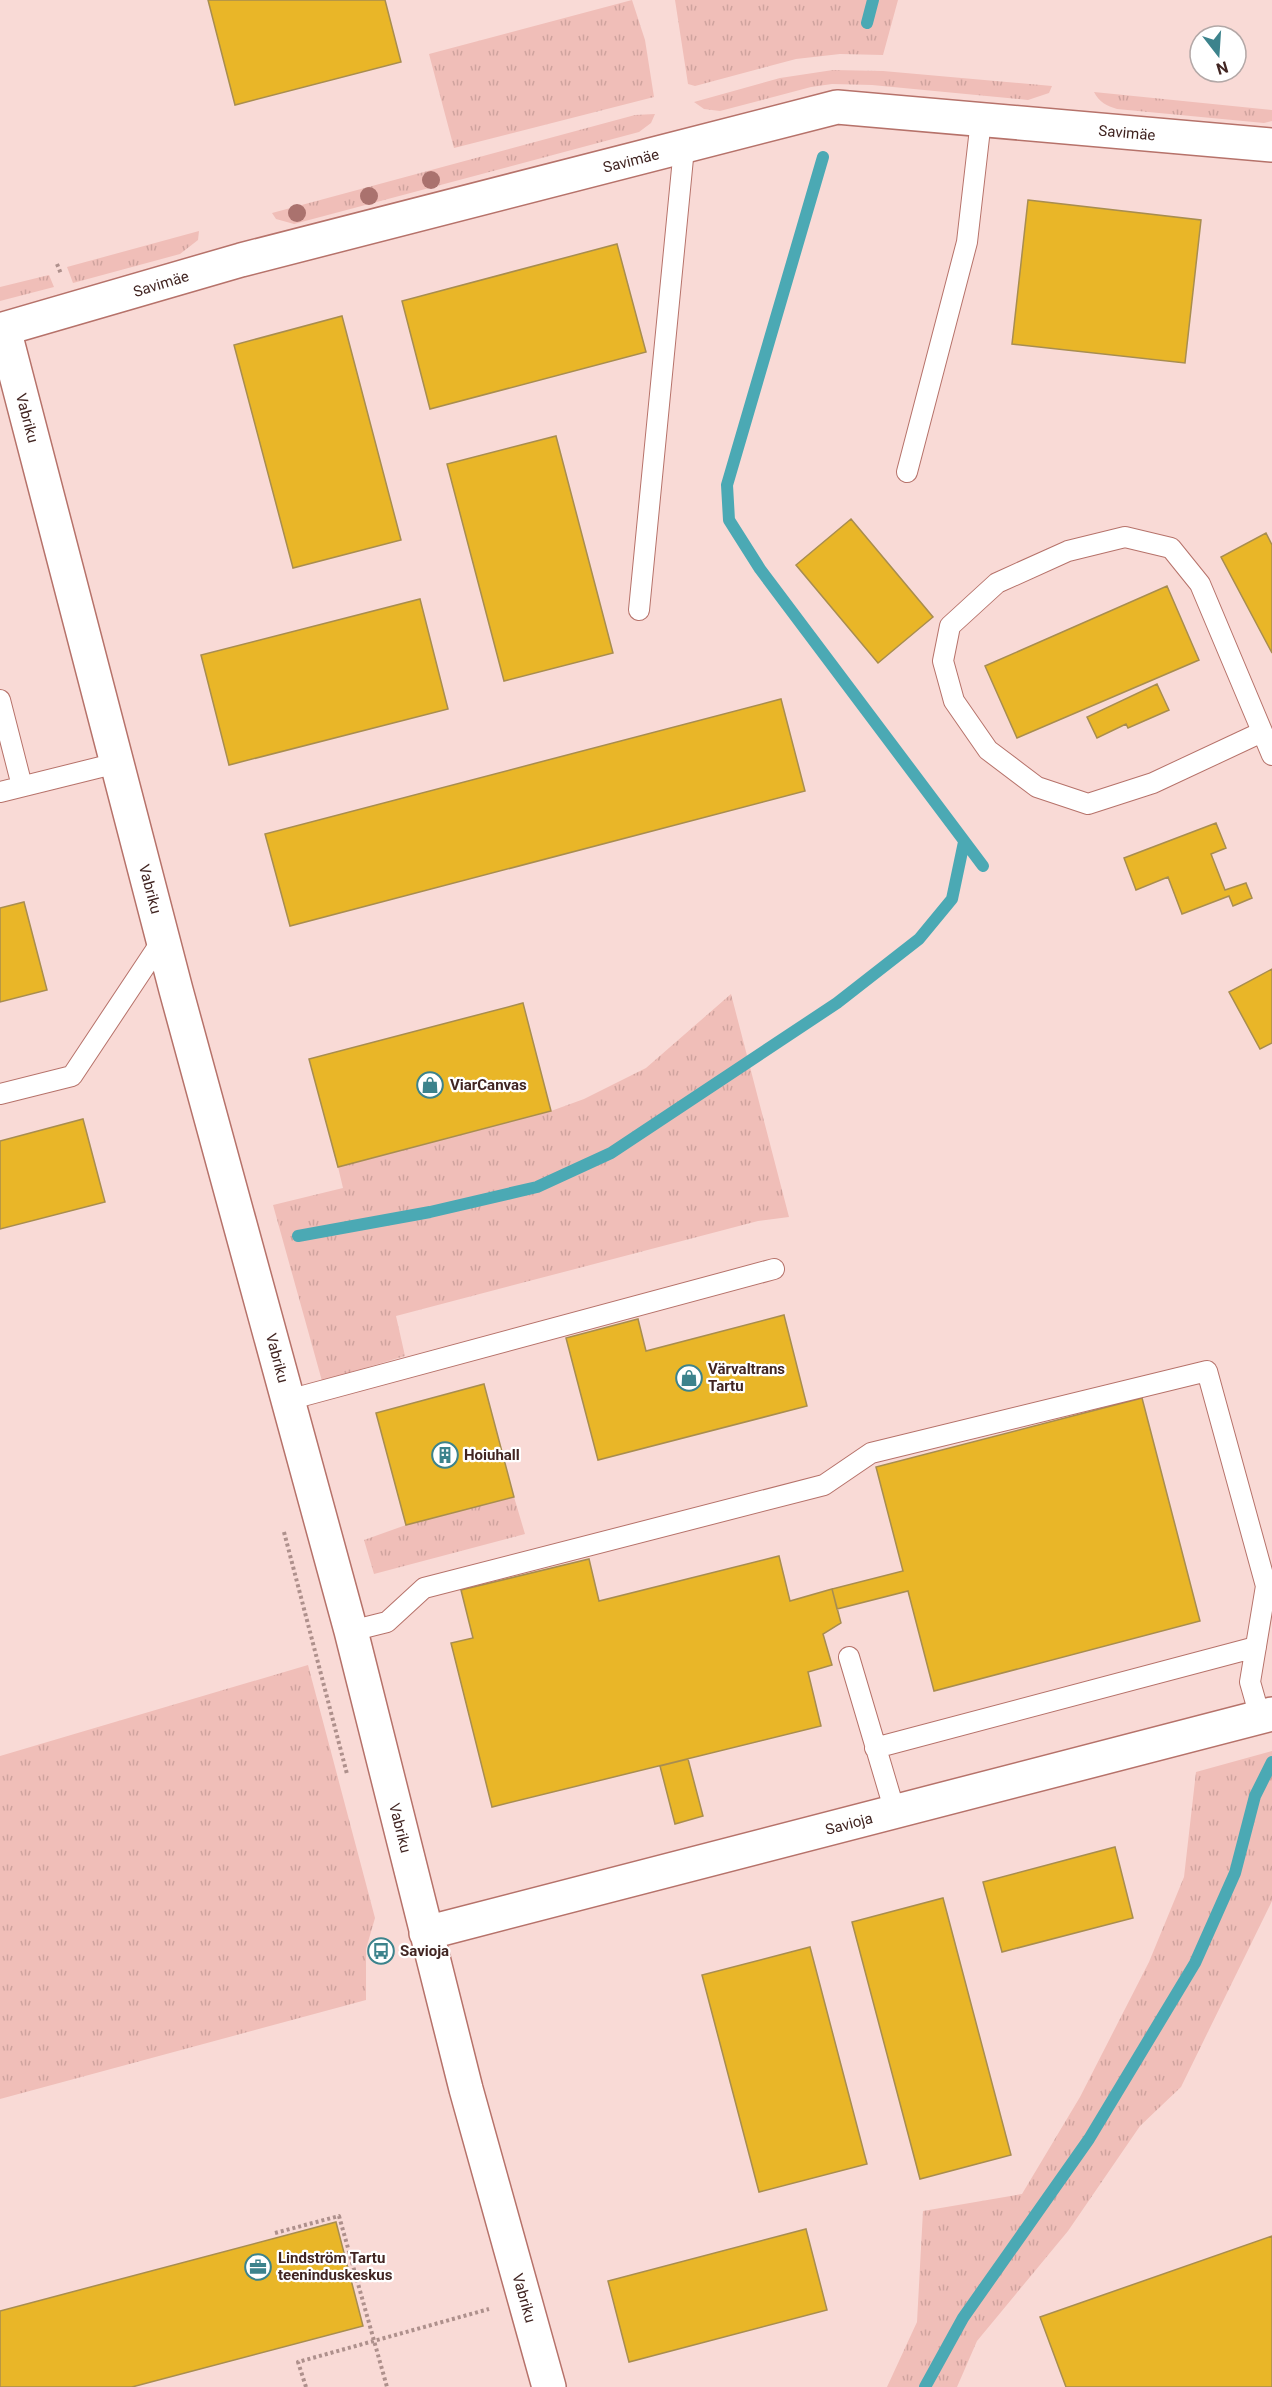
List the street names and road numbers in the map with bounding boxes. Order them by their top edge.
street label: Savimäe [1098,122,1156,144]
street label: Savimäe [601,145,661,177]
street label: Savimäe [131,267,191,301]
street label: Vabriku [12,391,42,445]
street label: Vabriku [135,862,165,916]
street label: Vabriku [262,1331,292,1385]
street label: Vabriku [385,1801,415,1855]
street label: Savioja [823,1809,875,1839]
street label: Vabriku [508,2271,540,2325]

